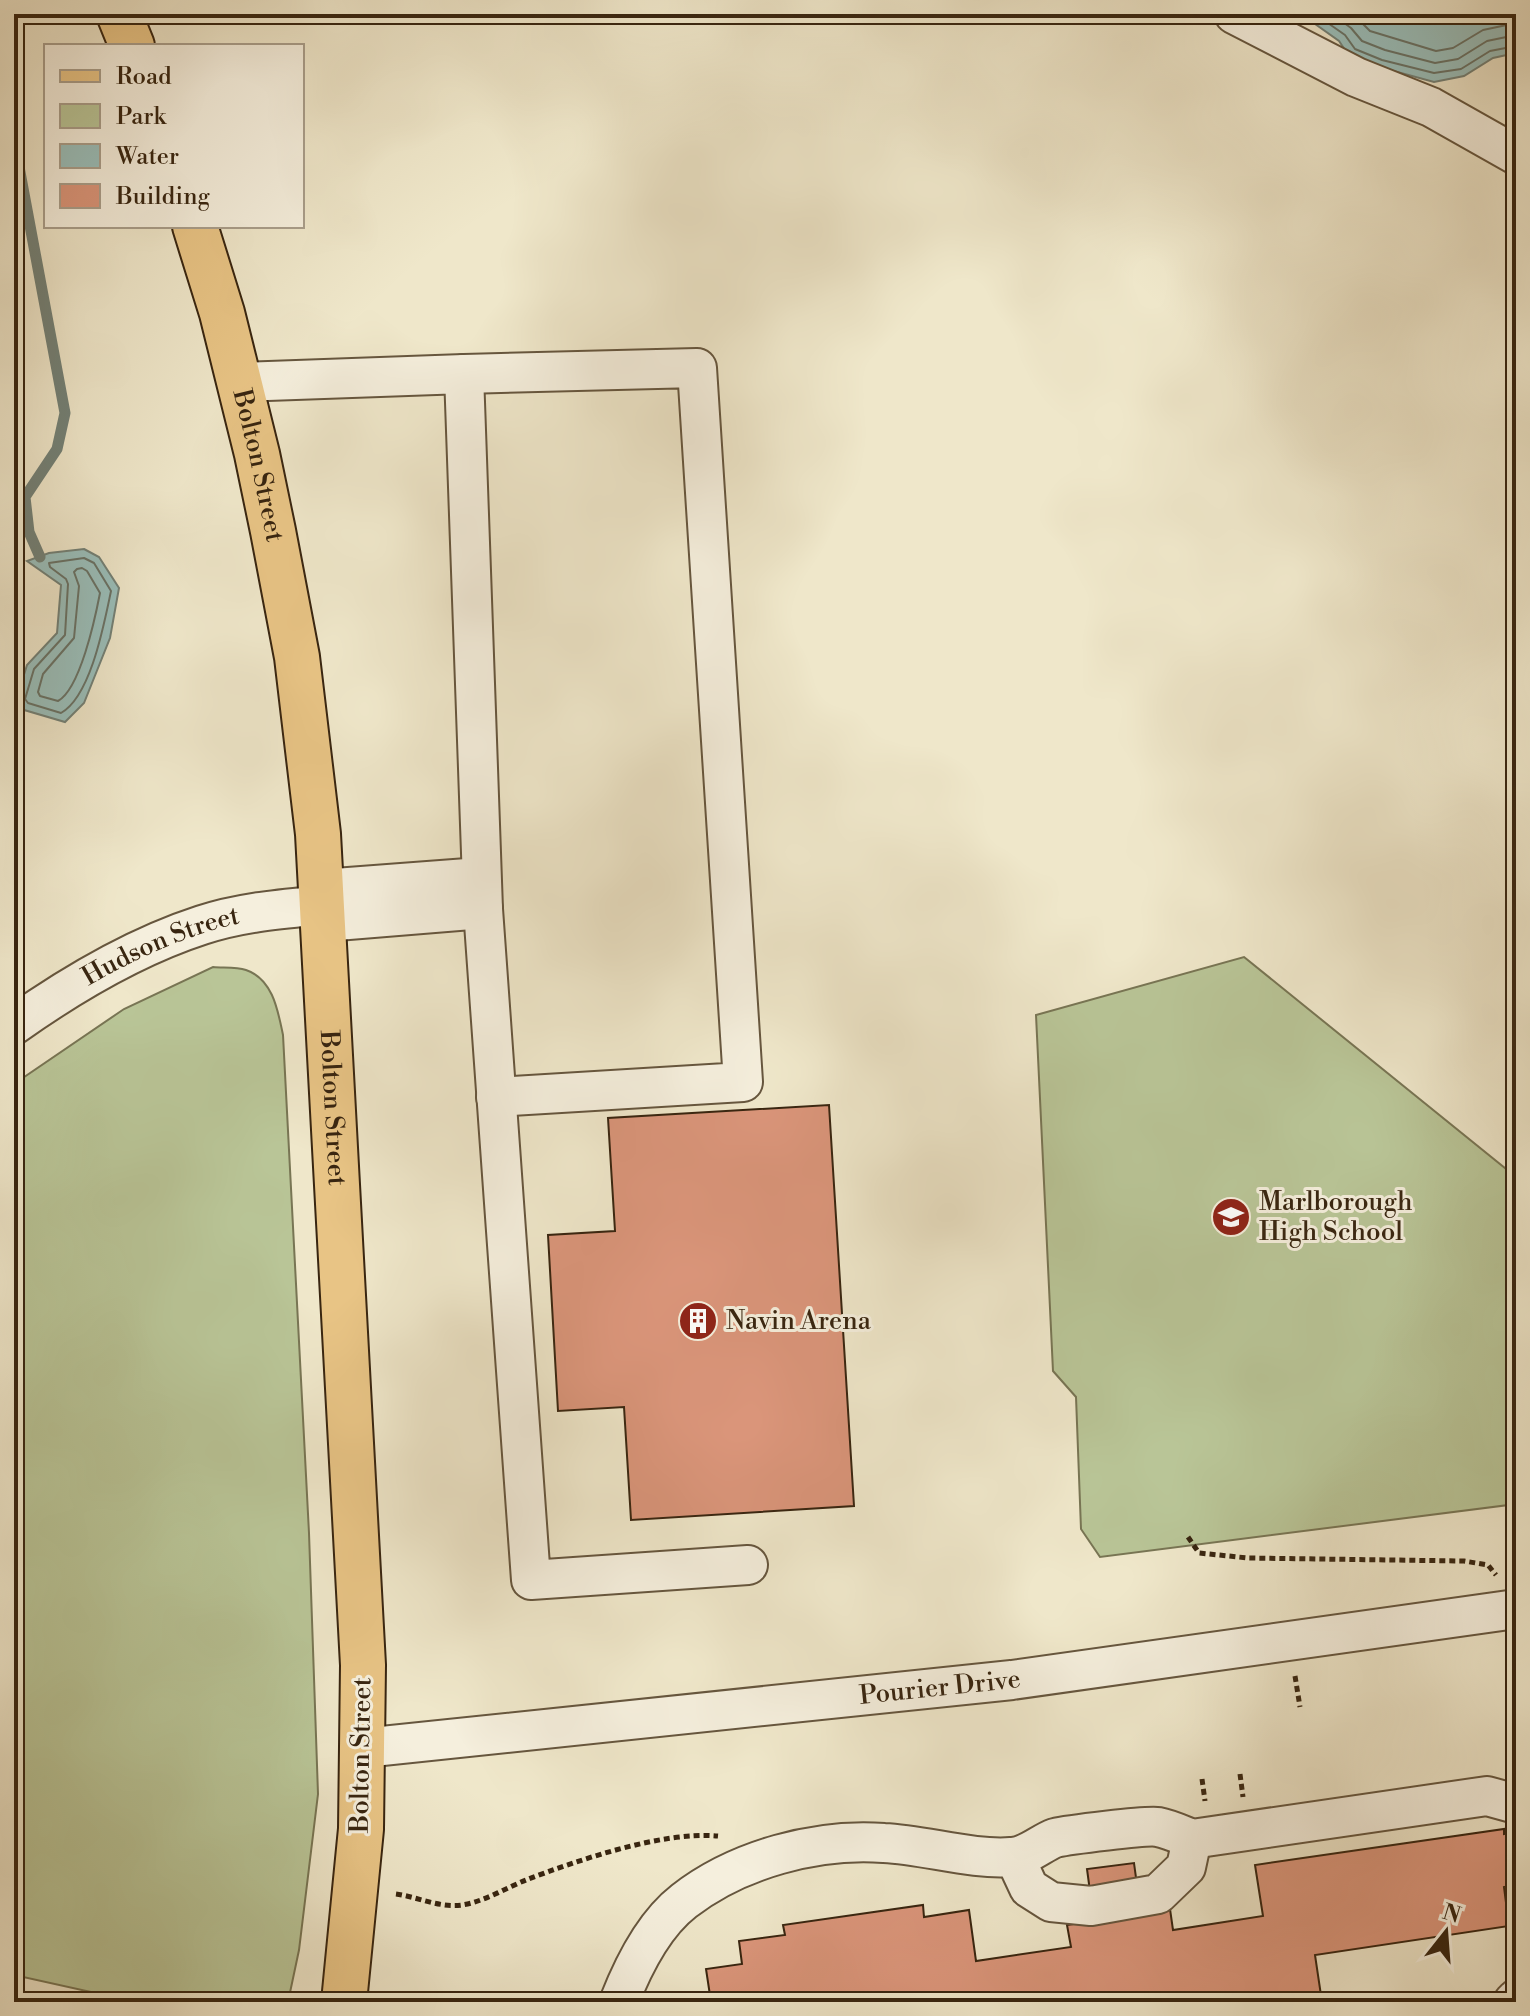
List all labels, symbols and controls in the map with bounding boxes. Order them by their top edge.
legend [44,44,304,228]
text: Road [116,62,172,92]
text: Park [116,102,167,132]
text: Water [115,142,179,172]
text: Building [115,182,210,212]
street label: Bolton Street [225,385,291,545]
street label: Hudson Street [76,900,242,993]
street label: Bolton Street [313,1028,353,1187]
place label: Marlborough High School [1259,1186,1412,1248]
school or university icon: Marlborough High School [1210,1196,1252,1238]
building icon: Navin Arena [677,1300,719,1342]
place label: Navin Arena [726,1305,872,1337]
street label: Pourier Drive [858,1663,1023,1712]
street label: Bolton Street [344,1677,378,1834]
north arrow [1406,1892,1486,1972]
text: N [1439,1899,1464,1930]

